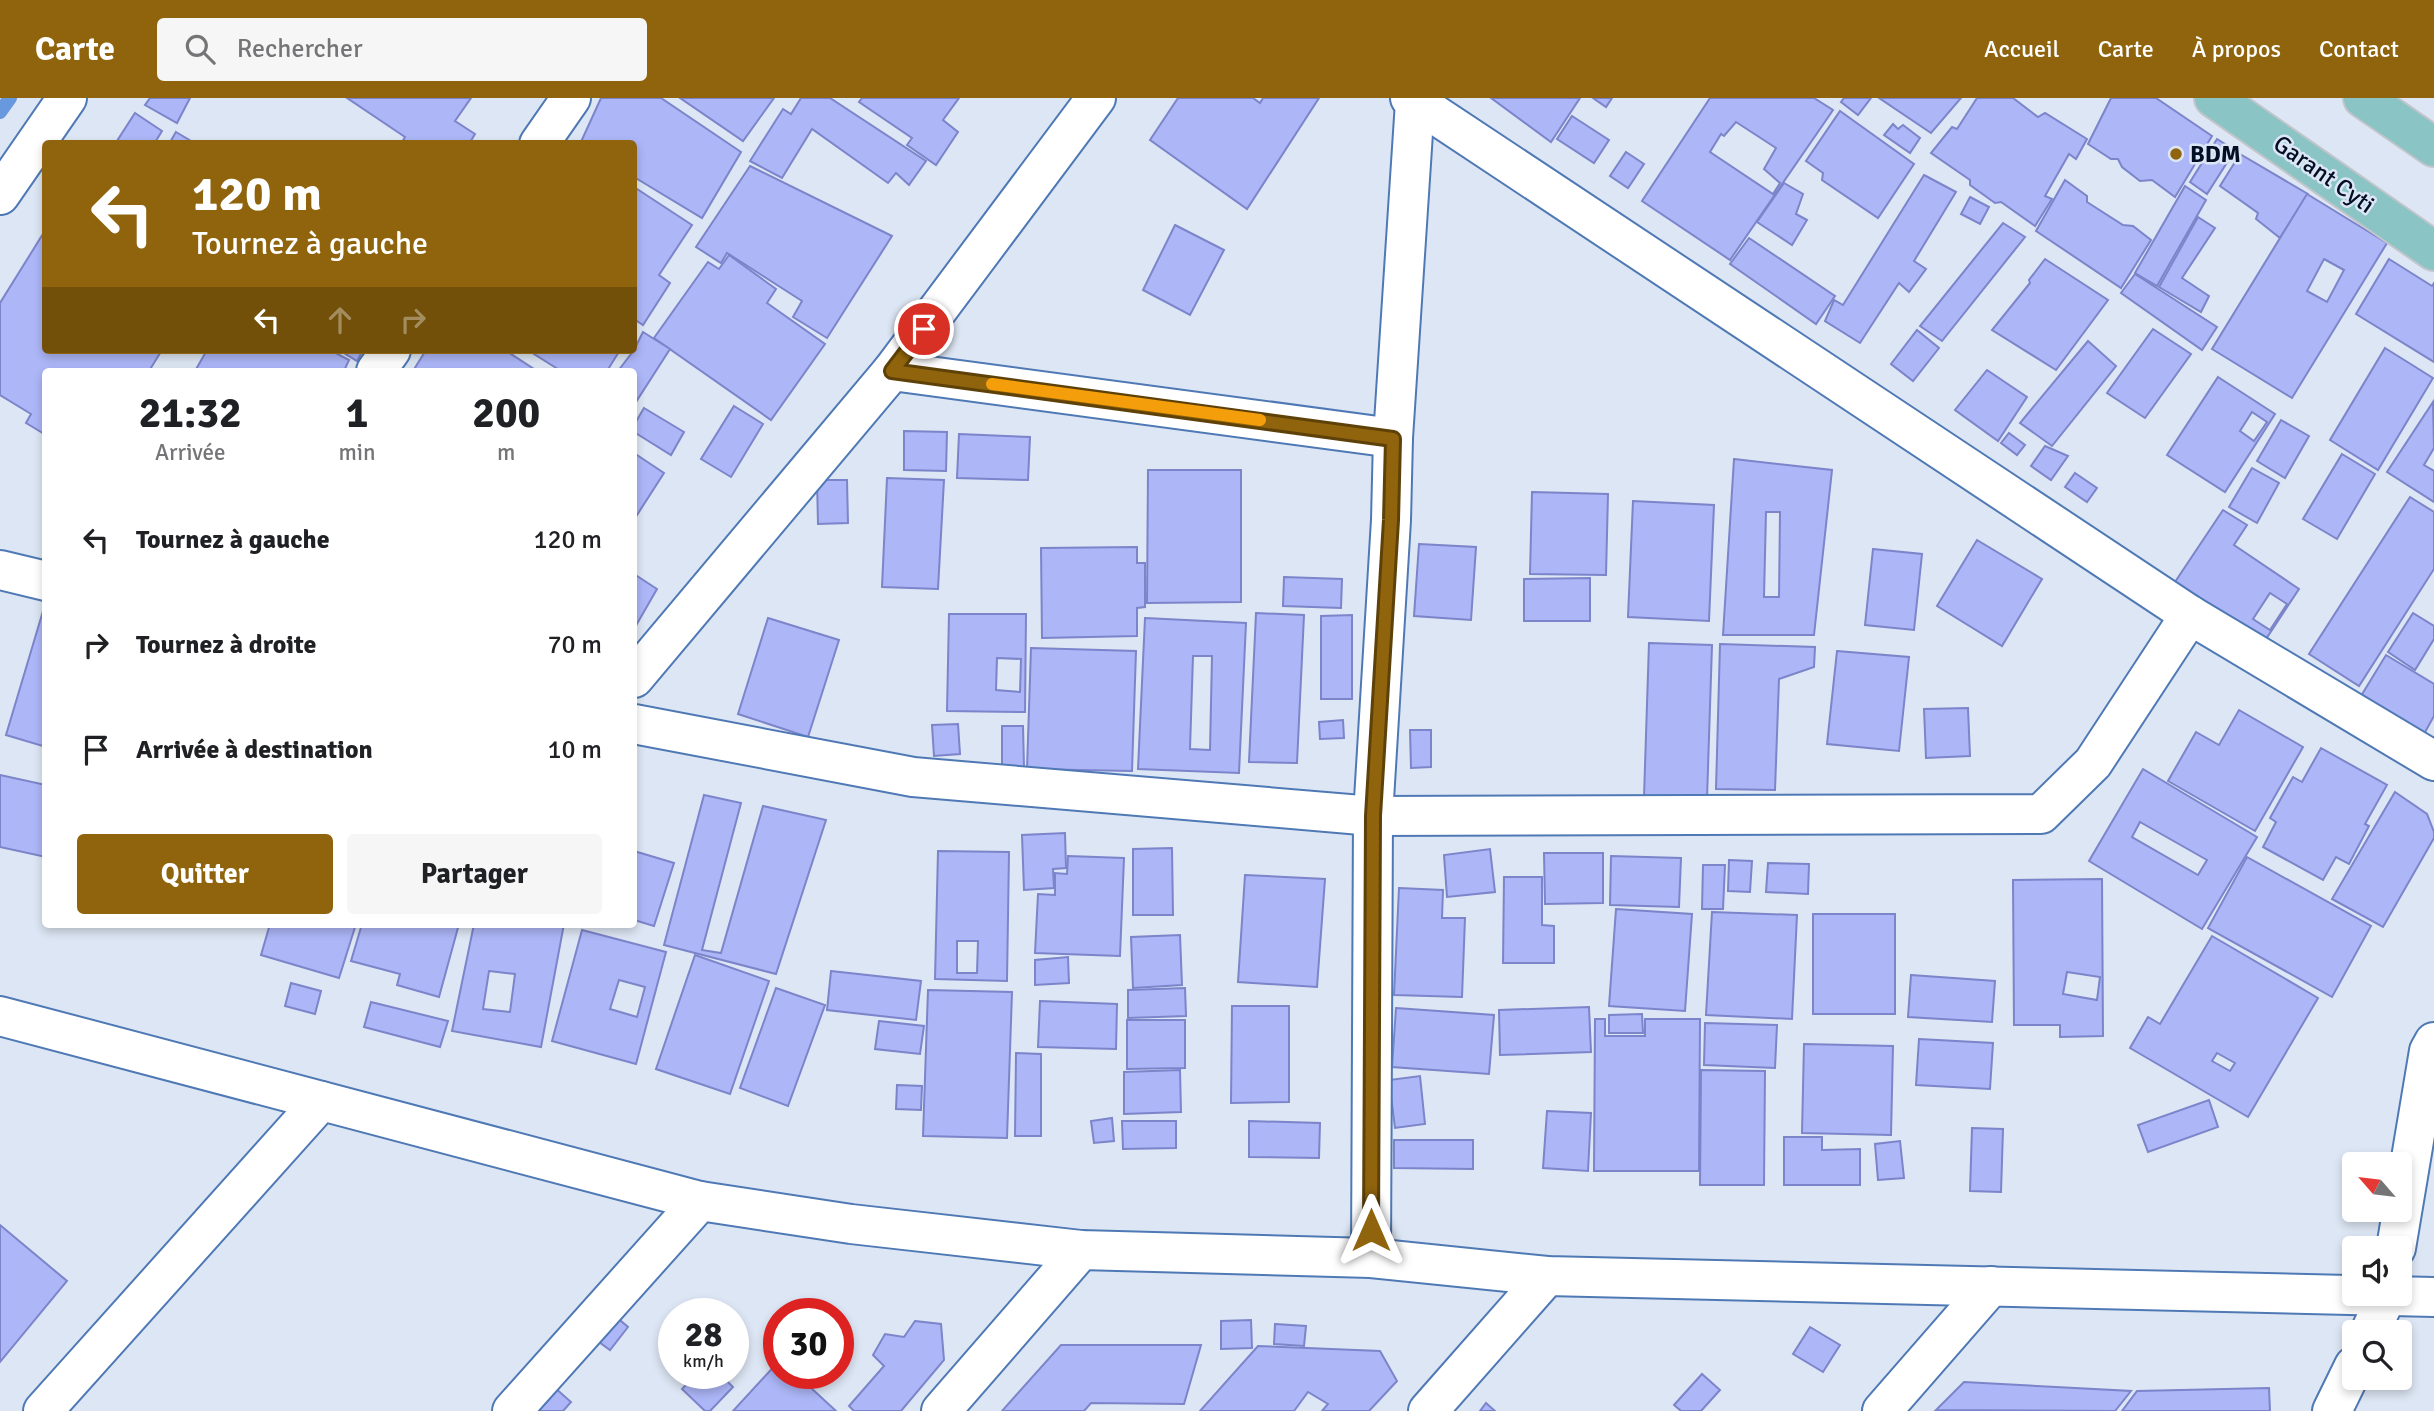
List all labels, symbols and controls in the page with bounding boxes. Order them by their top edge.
search box [157,18,647,81]
text: Carte [35,29,115,70]
icon: search [181,30,219,68]
text: Rechercher [237,33,363,65]
text: Accueil [1984,34,2060,64]
text: Carte [2098,34,2154,64]
text: À propos [2192,34,2281,64]
text: Contact [2319,34,2399,64]
street label: Garant Cyti [2268,128,2380,220]
place label: BDM [2190,139,2241,169]
marker: BDM [2168,146,2184,162]
text: 120 m [192,164,322,224]
icon: left [77,168,168,259]
text: Tournez à gauche [192,224,428,263]
pin [894,299,954,359]
icon: left [248,301,286,339]
icon: ahead [321,301,359,339]
icon: right [394,301,432,339]
icon: arrive [905,310,943,348]
text: 21:32 [139,388,242,439]
text: 1 [346,388,368,439]
text: 200 [472,388,540,439]
text: Arrivée [155,438,226,467]
text: min [338,438,376,467]
text: m [497,438,515,467]
icon: left [77,521,115,559]
text: Tournez à gauche [136,524,330,556]
text: 120 m [533,524,602,556]
icon: right [77,626,115,664]
text: Tournez à droite [136,629,316,661]
text: 70 m [547,629,602,661]
icon: arrive [77,731,115,769]
text: Arrivée à destination [136,734,373,766]
text: 10 m [547,734,602,766]
button: Quitter [77,834,333,914]
button: Partager [347,834,602,914]
north arrow [2342,1152,2412,1222]
map controls [2342,1152,2412,1390]
position arrow [1334,1193,1408,1267]
button: sound [2342,1236,2412,1306]
speed limit sign: 30 [763,1298,854,1389]
text: 28 [685,1313,722,1356]
button: search [2342,1320,2412,1390]
text: km/h [683,1350,724,1372]

